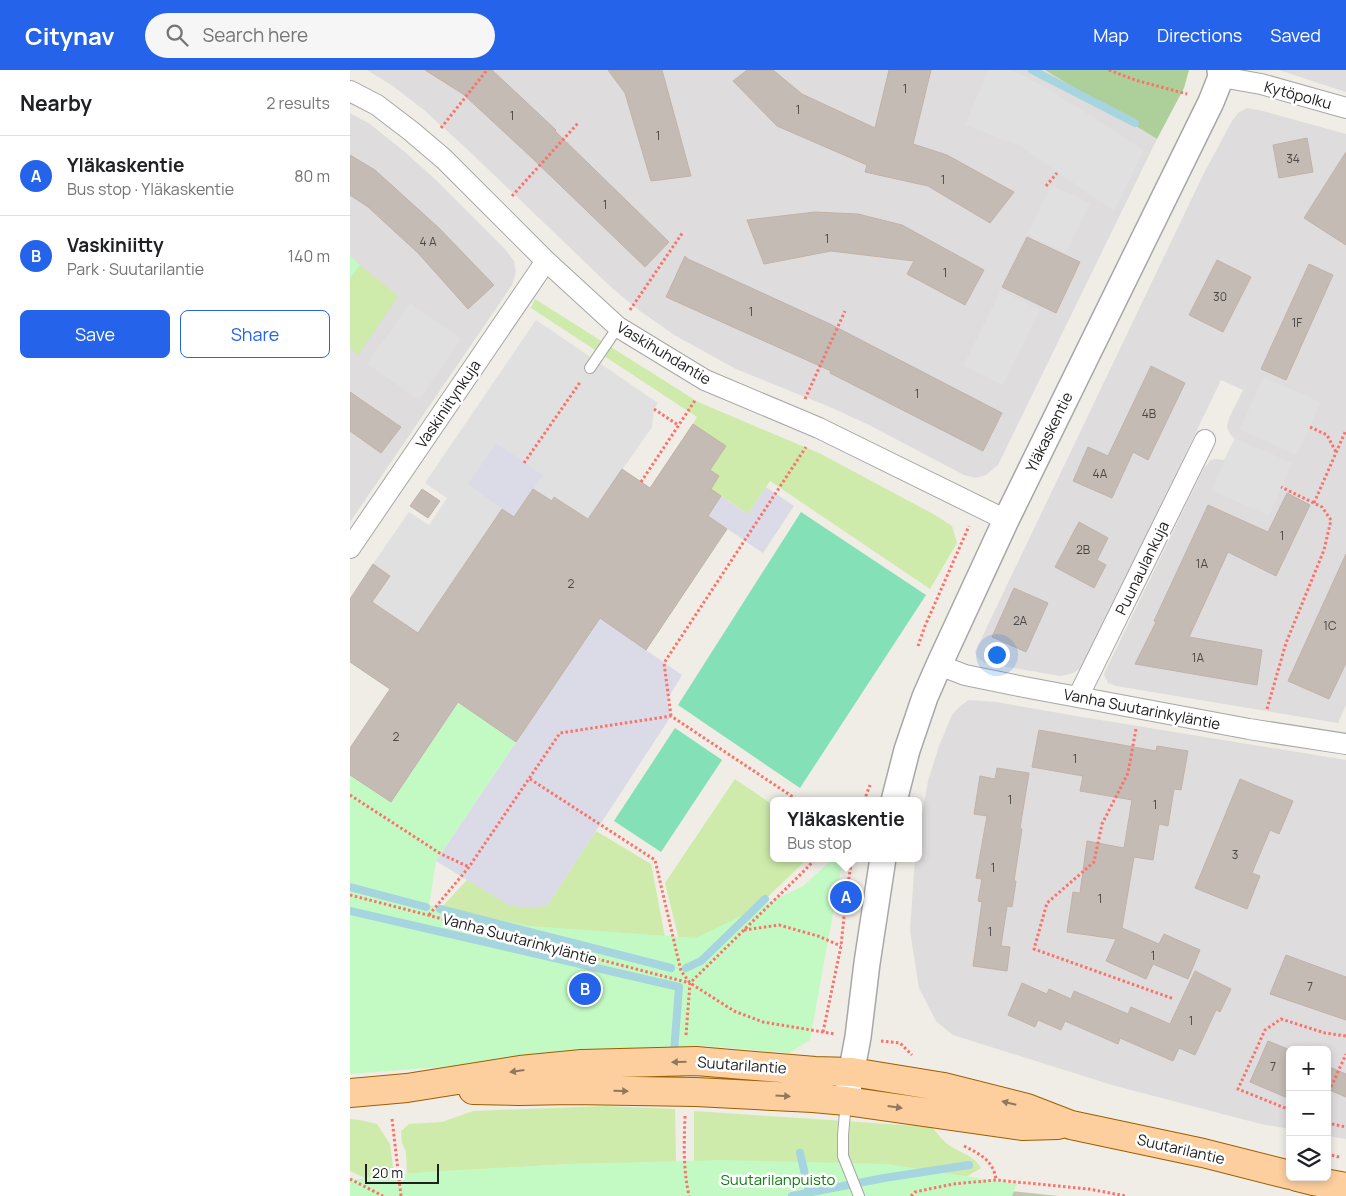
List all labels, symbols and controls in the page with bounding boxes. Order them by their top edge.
search box [145,13,495,58]
text: Citynav [25,19,115,52]
icon: search [163,21,191,49]
text: Search here [203,22,308,48]
text: Map [1093,23,1129,47]
text: Directions [1157,23,1242,47]
text: Saved [1270,23,1321,47]
street label: Kytöpolku [1262,76,1334,114]
house number: 1 [903,80,907,97]
text: Nearby [20,89,92,117]
text: 2 results [266,92,330,114]
house number: 1 [796,101,800,118]
house number: 1 [510,107,514,124]
house number: 1 [656,127,660,144]
house number: 34 [1286,150,1300,167]
text: Yläkaskentie [67,152,184,178]
text: A [31,165,41,187]
text: 80 m [294,165,330,187]
house number: 1 [941,171,945,188]
text: Bus stop · Yläkaskentie [67,178,234,200]
house number: 1 [603,196,607,213]
house number: 1 [825,230,829,247]
text: Vaskiniitty [67,232,164,258]
house number: 4 A [419,233,437,250]
text: B [31,245,41,267]
text: 140 m [288,245,330,267]
text: Park · Suutarilantie [67,258,204,280]
house number: 1 [943,264,947,281]
house number: 30 [1213,288,1227,305]
house number: 1 [749,303,753,320]
button: Save [20,310,170,358]
button: Share [180,310,330,358]
house number: 1F [1292,314,1302,331]
street label: Vaskihuhdantie [613,317,715,390]
street label: Vaskiniitynkuja [411,356,485,452]
house number: 1 [915,385,919,402]
street label: Yläkaskentie [1021,388,1078,476]
house number: 4B [1142,405,1156,422]
house number: 4A [1093,465,1108,482]
street label: Puunaulankuja [1110,517,1174,619]
house number: 1 [1280,527,1284,544]
house number: 2B [1076,541,1090,558]
house number: 1A [1196,555,1209,572]
house number: 2 [568,575,575,592]
house number: 2A [1013,612,1027,629]
house number: 1C [1323,617,1337,634]
your location [984,642,1010,668]
house number: 1A [1192,649,1205,666]
street label: Vanha Suutarinkyläntie [1062,683,1222,735]
house number: 2 [393,728,400,745]
house number: 1 [1073,750,1077,767]
house number: 1 [1008,791,1012,808]
house number: 1 [1153,796,1157,813]
popup [770,797,922,862]
text: Yläkaskentie [787,806,905,832]
text: Bus stop [787,832,852,854]
house number: 3 [1232,846,1238,863]
house number: 1 [991,859,995,876]
pin: A [830,878,862,916]
house number: 1 [1098,890,1102,907]
street label: Vanha Suutarinkyläntie [440,908,600,970]
house number: 1 [988,923,992,940]
house number: 1 [1151,947,1155,964]
pin: B [569,970,601,1008]
house number: 7 [1307,978,1313,995]
house number: 1 [1189,1012,1193,1029]
map controls [1286,1046,1331,1181]
button: + [1286,1046,1331,1091]
street label: Suutarilantie [697,1051,788,1079]
one-way arrow [670,1058,686,1066]
house number: 7 [1270,1058,1276,1075]
one-way arrow [508,1067,524,1075]
one-way arrow [613,1087,629,1095]
button: − [1286,1091,1331,1136]
one-way arrow [775,1093,791,1101]
one-way arrow [1001,1099,1016,1107]
one-way arrow [887,1103,903,1111]
street label: Suutarilantie [1135,1129,1227,1169]
button: layers [1286,1136,1331,1181]
scale bar [365,1161,439,1184]
text: 20 m [372,1163,403,1182]
park label: Suutarilanpuisto [721,1169,836,1190]

